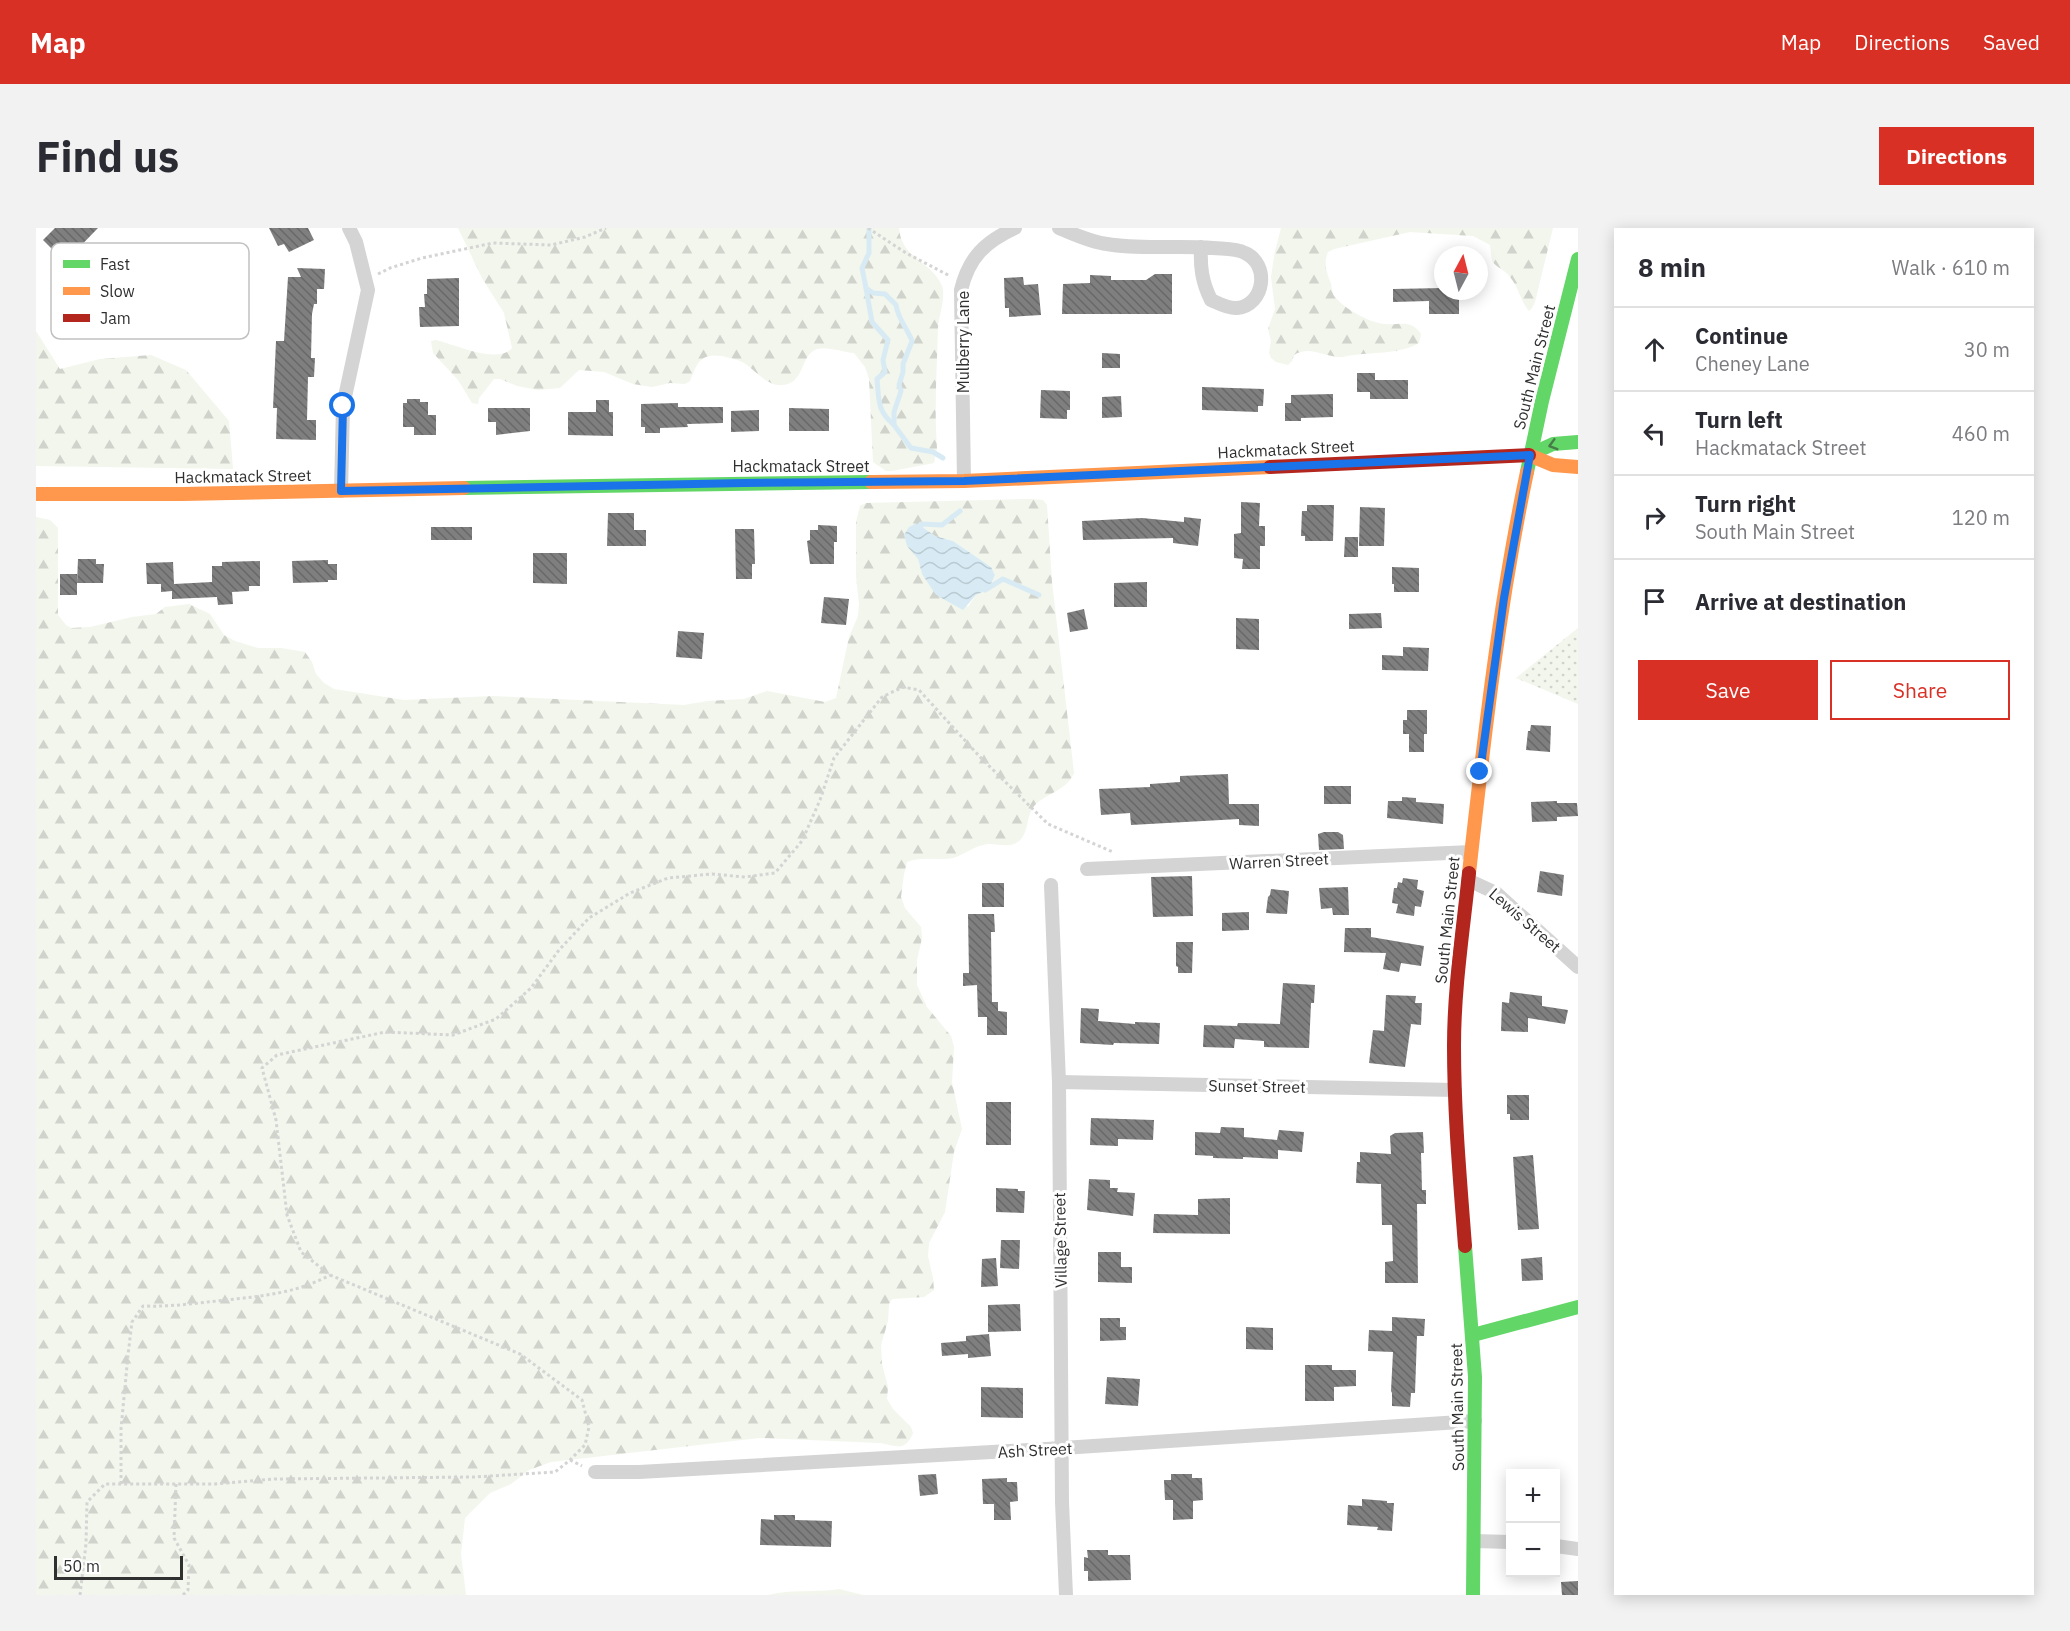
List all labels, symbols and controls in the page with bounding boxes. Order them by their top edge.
text: Map [30,24,86,61]
text: Map [1781,28,1821,56]
text: Directions [1854,28,1950,56]
text: Saved [1983,28,2040,56]
button: Directions [1879,127,2034,185]
text: Find us [36,129,179,184]
legend [51,243,249,339]
north arrow [1434,246,1488,300]
text: 8 min [1638,250,1706,284]
text: Fast [100,254,130,274]
text: Walk · 610 m [1892,254,2010,281]
text: Slow [100,281,135,301]
street label: Mulberry Lane [953,290,973,393]
street label: South Main Street [1509,302,1559,432]
text: Jam [100,308,131,328]
text: Continue [1695,321,1788,350]
icon: ahead [1638,333,1671,366]
text: 30 m [1964,336,2010,363]
text: Cheney Lane [1695,350,1810,377]
route start [329,392,355,418]
text: Turn left [1695,405,1783,434]
icon: left [1638,417,1671,450]
text: 460 m [1952,420,2010,447]
text: Hackmatack Street [1695,434,1866,461]
street label: Hackmatack Street [1217,435,1355,463]
one-way arrow [1548,438,1559,450]
street label: Hackmatack Street [732,456,870,476]
street label: Hackmatack Street [174,465,312,487]
text: Turn right [1695,489,1796,518]
icon: right [1638,501,1671,534]
text: 120 m [1952,504,2010,531]
text: South Main Street [1695,518,1855,545]
icon: arrive [1638,585,1671,618]
text: Arrive at destination [1695,587,1906,616]
button: Save [1638,660,1818,720]
button: Share [1830,660,2010,720]
route end [1466,758,1492,784]
street label: Warren Street [1229,848,1329,874]
street label: South Main Street [1430,855,1464,985]
street label: Lewis Street [1485,883,1565,957]
street label: Sunset Street [1208,1075,1306,1097]
street label: Village Street [1049,1192,1071,1288]
street label: South Main Street [1446,1343,1468,1471]
street label: Ash Street [997,1438,1073,1462]
map controls [1506,1469,1560,1577]
button: + [1506,1469,1560,1523]
button: − [1506,1523,1560,1577]
scale bar [54,1553,183,1580]
text: 50 m [63,1556,100,1576]

